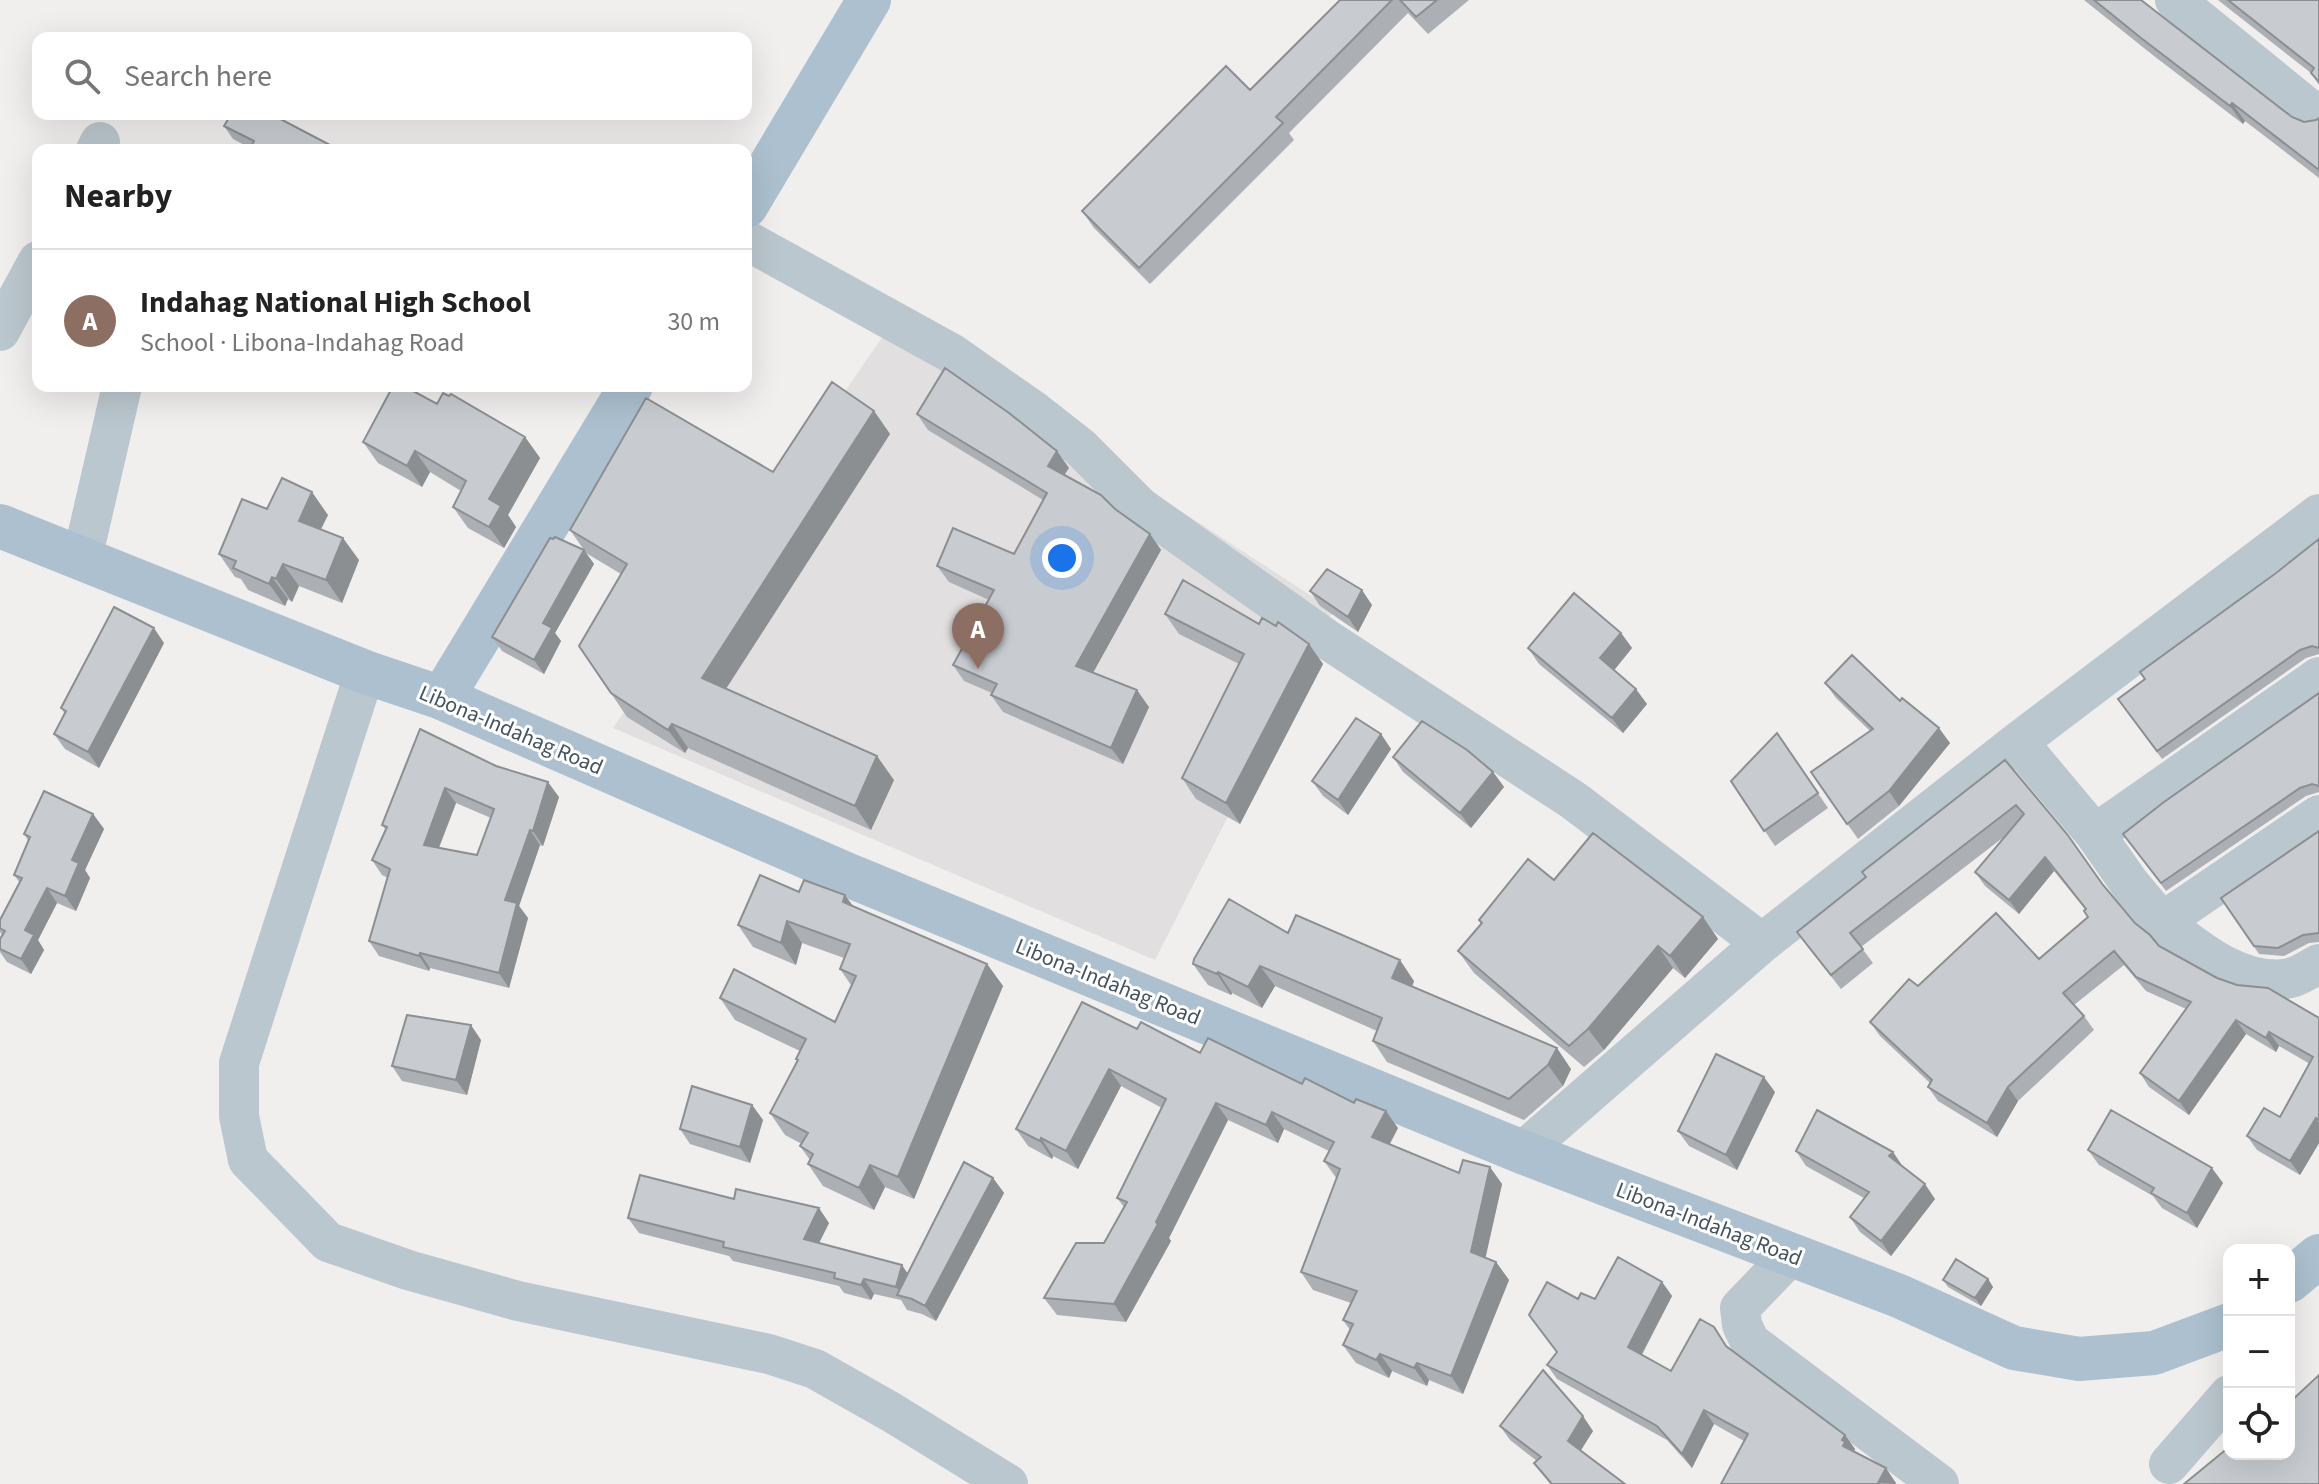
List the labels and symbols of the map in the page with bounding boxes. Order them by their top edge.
your location [1042,538,1082,578]
pin: A [952,603,1004,669]
street label: Libona-Indahag Road [414,677,608,783]
street label: Libona-Indahag Road [1011,930,1205,1034]
street label: Libona-Indahag Road [1611,1174,1807,1274]

